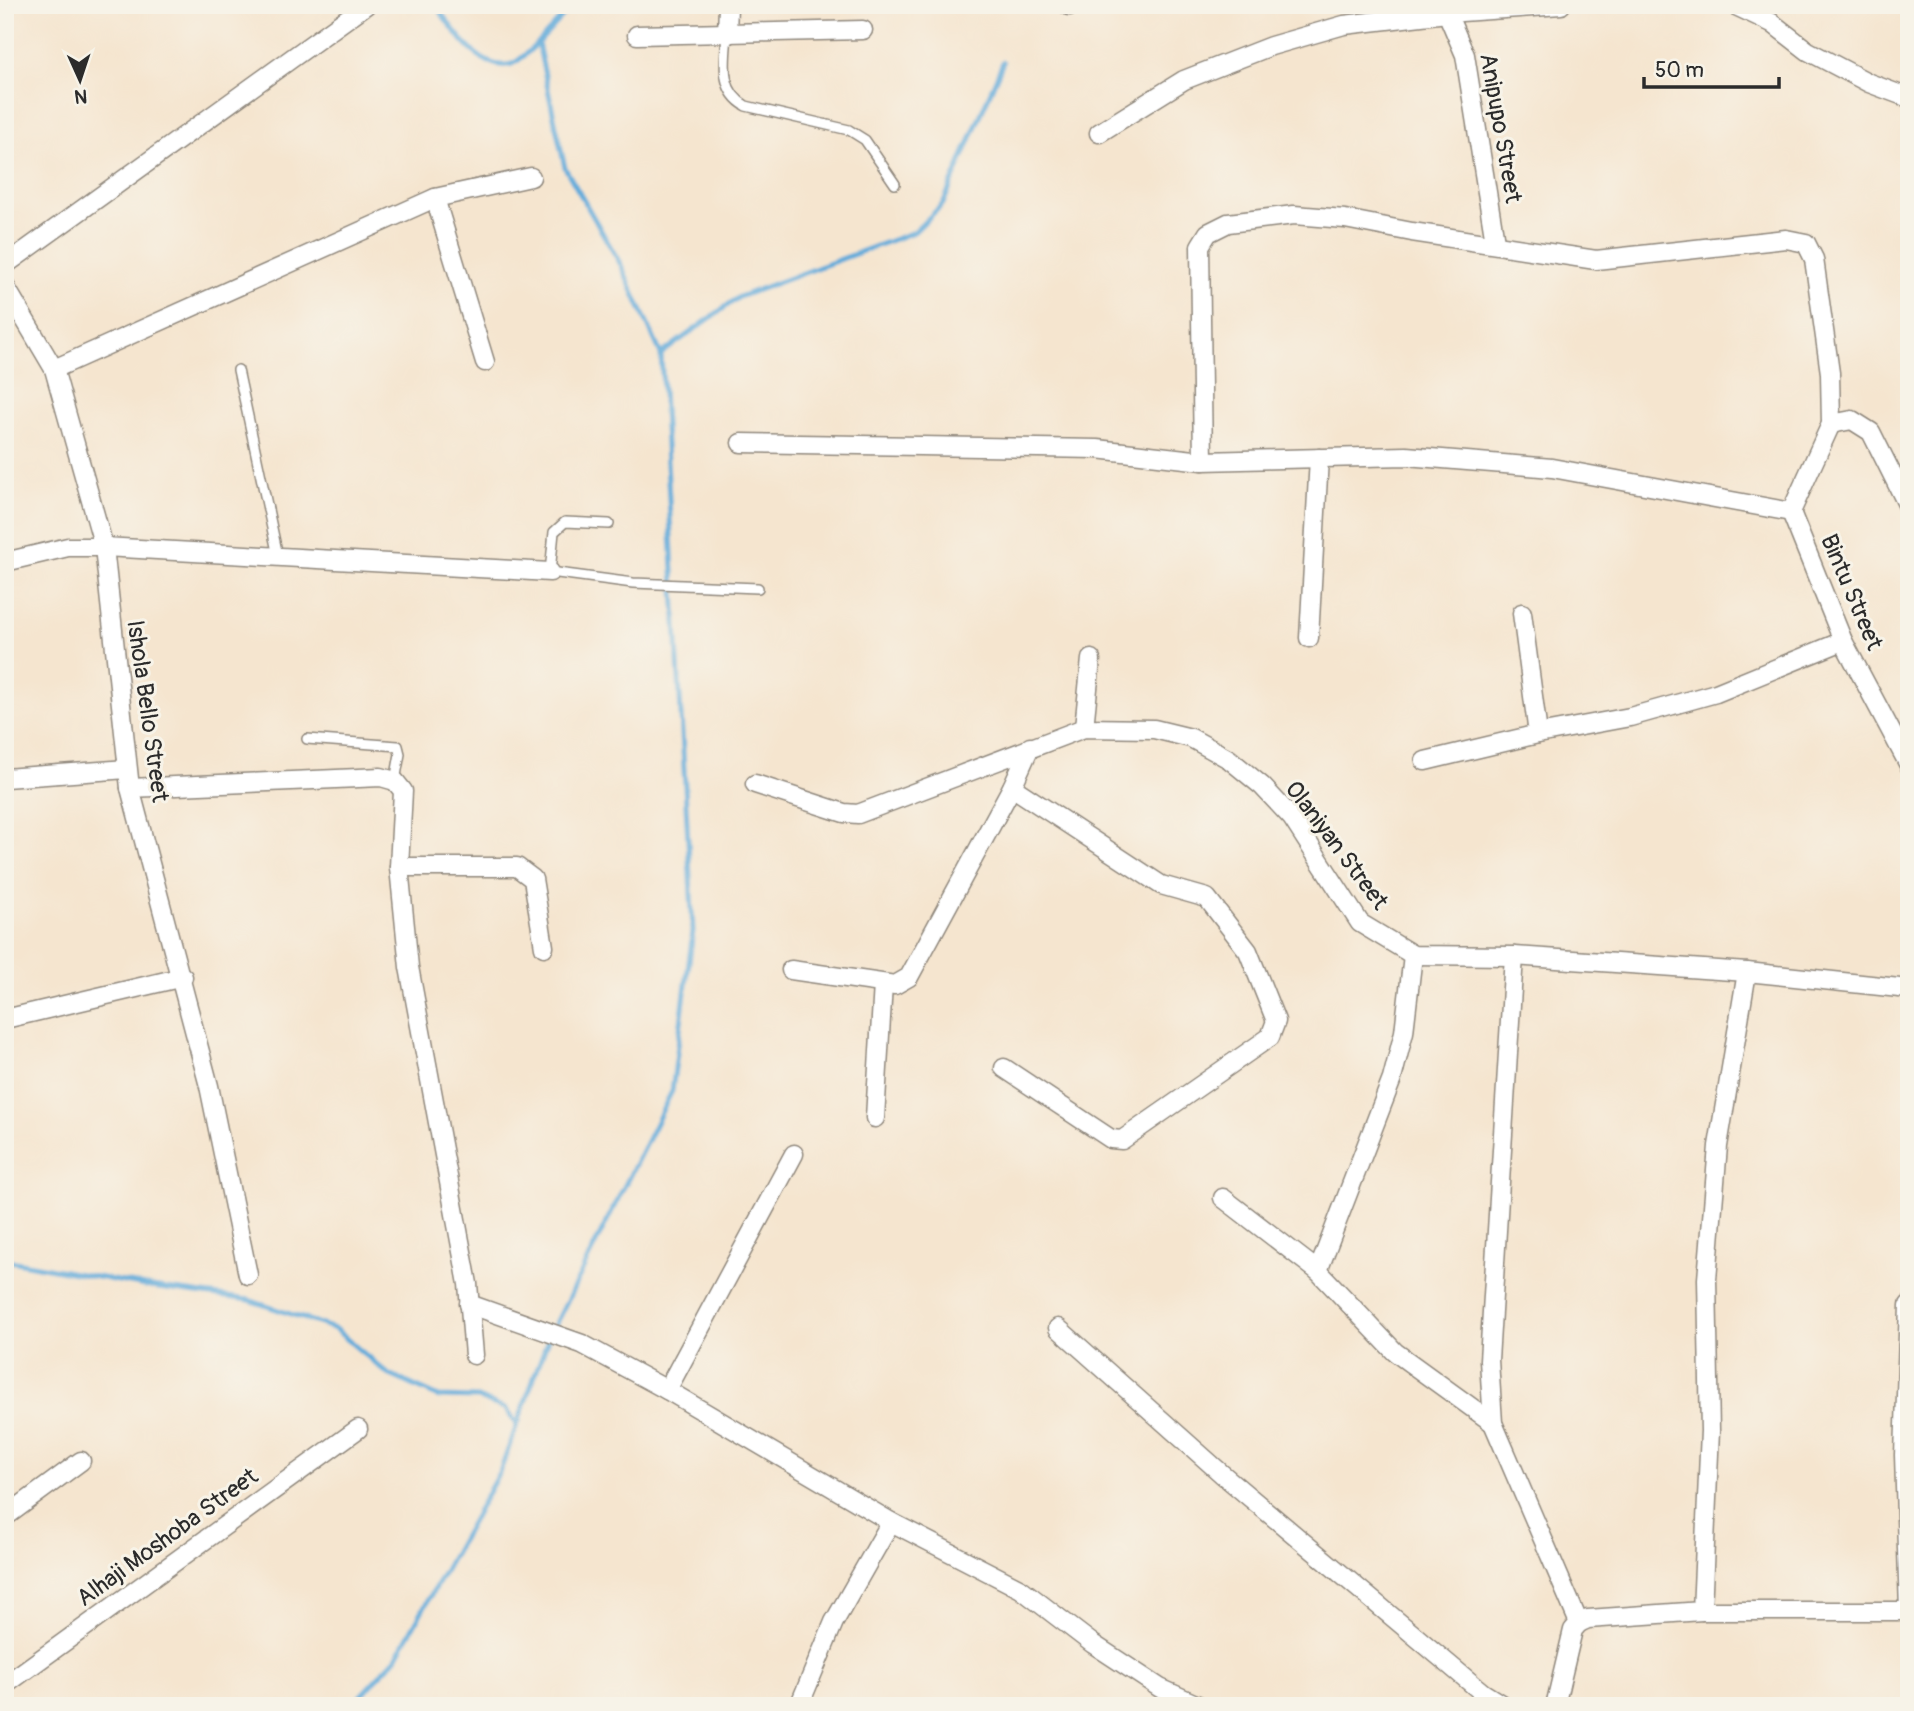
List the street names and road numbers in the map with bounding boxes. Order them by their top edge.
street label: Anipupo Street [1473,51,1528,205]
street label: Bintu Street [1814,530,1889,655]
street label: Ishola Bello Street [120,618,175,804]
street label: Olaniyan Street [1279,775,1395,916]
street label: Alhaji Moshoba Street [71,1462,264,1613]

